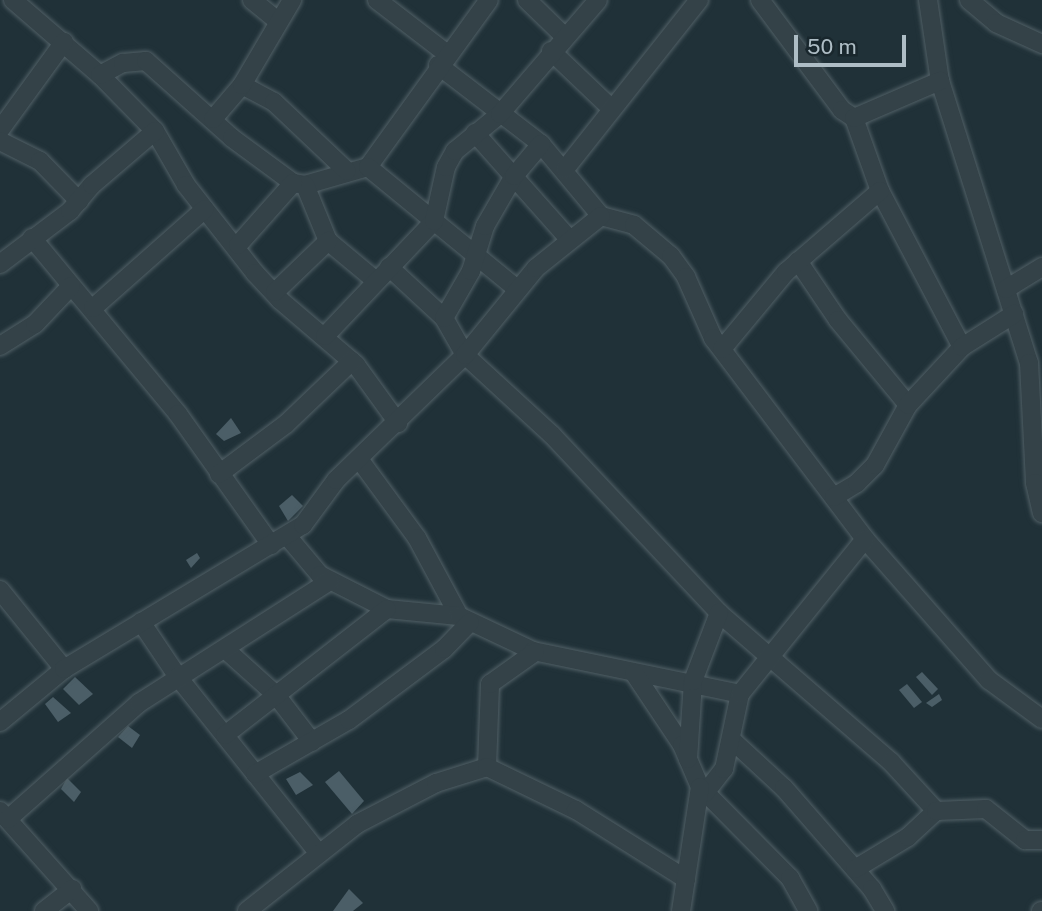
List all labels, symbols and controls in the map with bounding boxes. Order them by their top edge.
scale bar [797,21,909,65]
text: 50 m [807,34,857,59]

